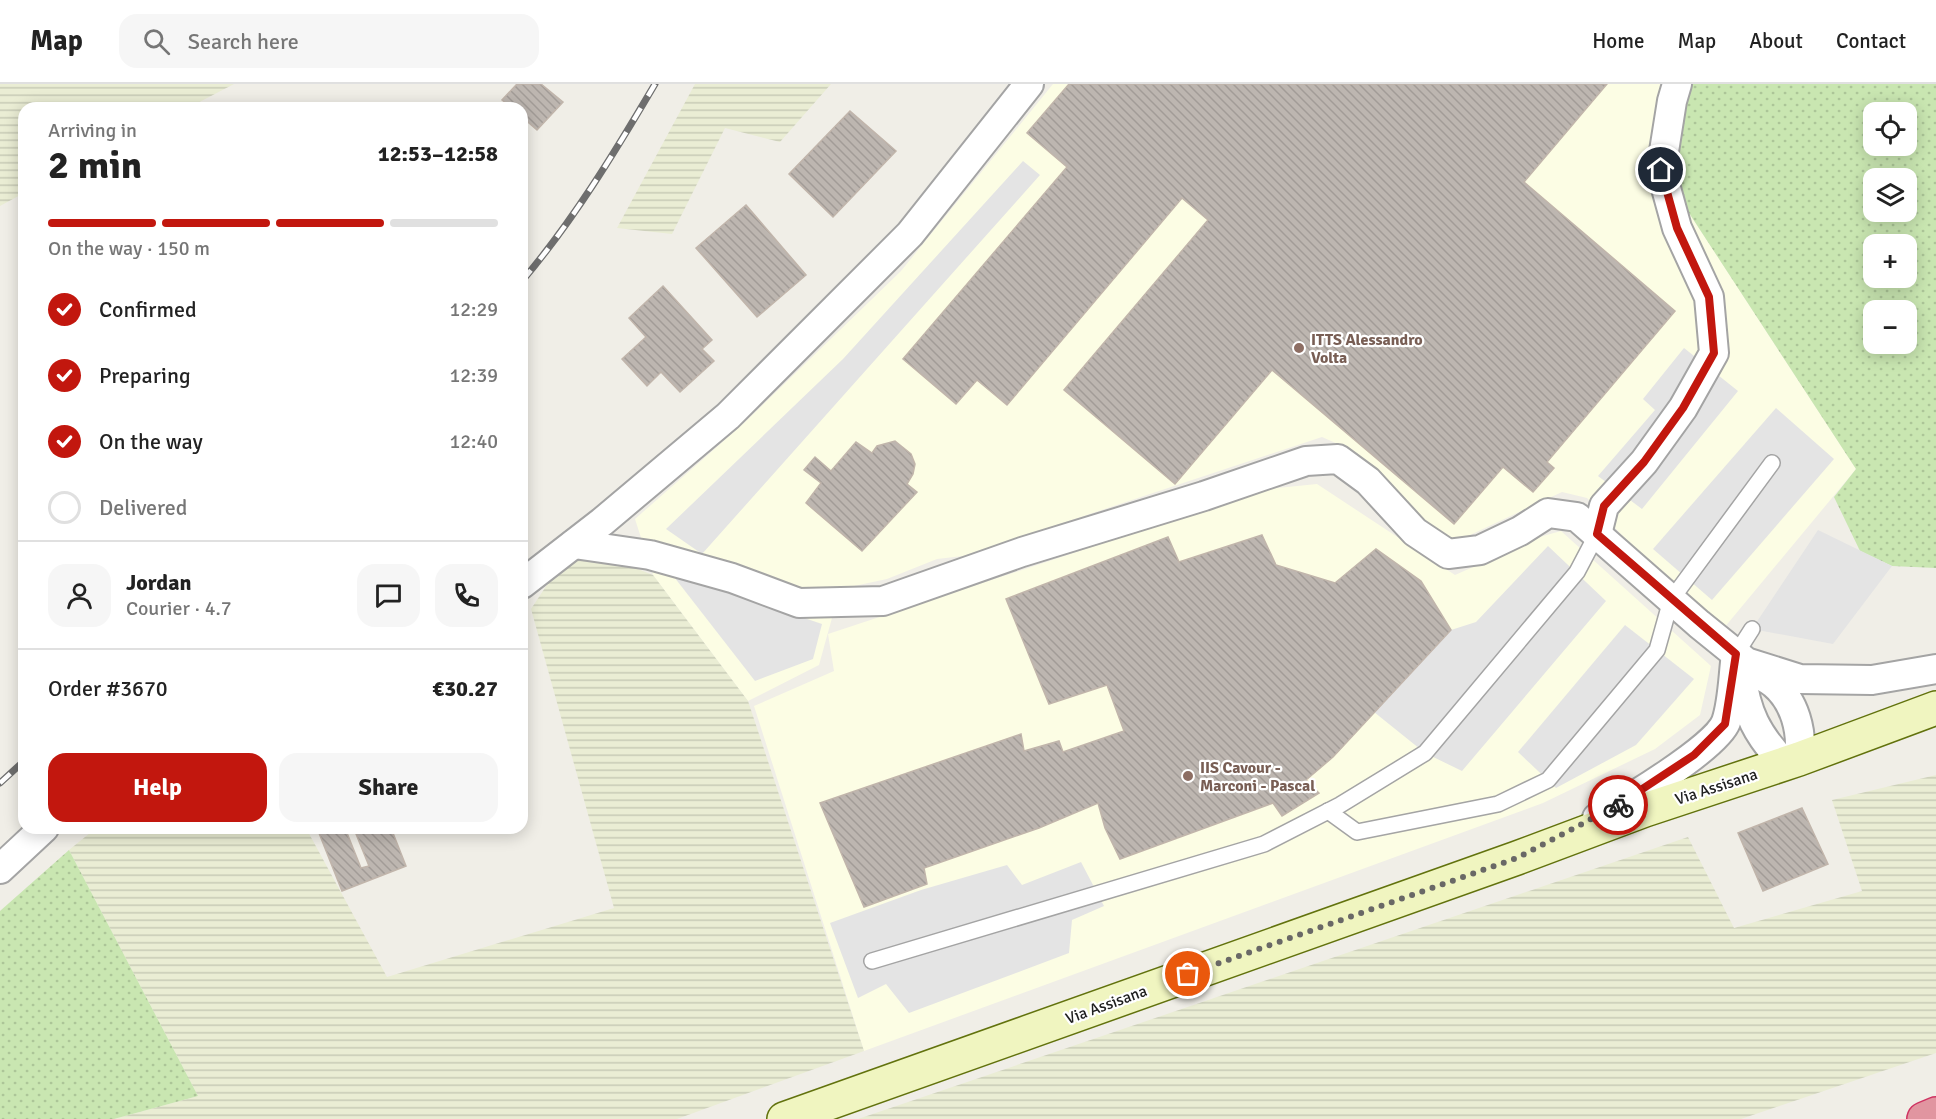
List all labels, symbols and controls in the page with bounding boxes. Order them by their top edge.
search box [119,14,539,68]
text: Map [30,24,83,58]
icon: search [140,25,173,58]
text: Search here [188,28,299,55]
text: Home [1592,28,1645,54]
text: Map [1678,28,1716,54]
text: About [1749,28,1803,54]
text: Contact [1836,28,1906,54]
map controls [1863,102,1917,354]
button: locate [1863,102,1917,156]
text: Arriving in [48,118,137,143]
text: 12:53–12:58 [378,140,498,167]
text: 2 min [48,141,142,189]
pin [1635,144,1686,195]
icon: home [1644,153,1677,186]
button: layers [1863,168,1917,222]
button: + [1863,234,1917,288]
text: On the way · 150 m [48,236,210,261]
icon: check [48,293,81,326]
text: Confirmed [99,296,197,323]
text: 12:29 [449,297,498,322]
button: − [1863,300,1917,354]
place label: ITTS Alessandro Volta [1311,330,1423,368]
marker: ITTS Alessandro Volta [1292,341,1306,355]
icon: check [48,359,81,392]
text: Preparing [99,362,191,389]
text: 12:39 [449,363,498,388]
icon: check [48,425,81,458]
text: On the way [99,428,203,455]
text: 12:40 [449,429,498,454]
text: Delivered [99,494,187,521]
button: person [48,564,111,627]
button: chat [357,564,420,627]
button: phone [435,564,498,627]
text: Jordan [126,569,192,596]
text: Courier · 4.7 [126,596,232,621]
text: Order #3670 [48,675,168,702]
text: €30.27 [432,675,498,702]
button: Help [48,753,267,822]
button: Share [279,753,498,822]
place label: IIS Cavour - Marconi - Pascal [1200,758,1315,796]
street label: Via Assisana [1673,764,1760,810]
marker: IIS Cavour - Marconi - Pascal [1181,769,1195,783]
courier [1588,775,1648,835]
icon: bike [1602,789,1635,822]
pin [1162,948,1213,999]
icon: bag [1171,957,1204,990]
street label: Via Assisana [1063,981,1150,1029]

